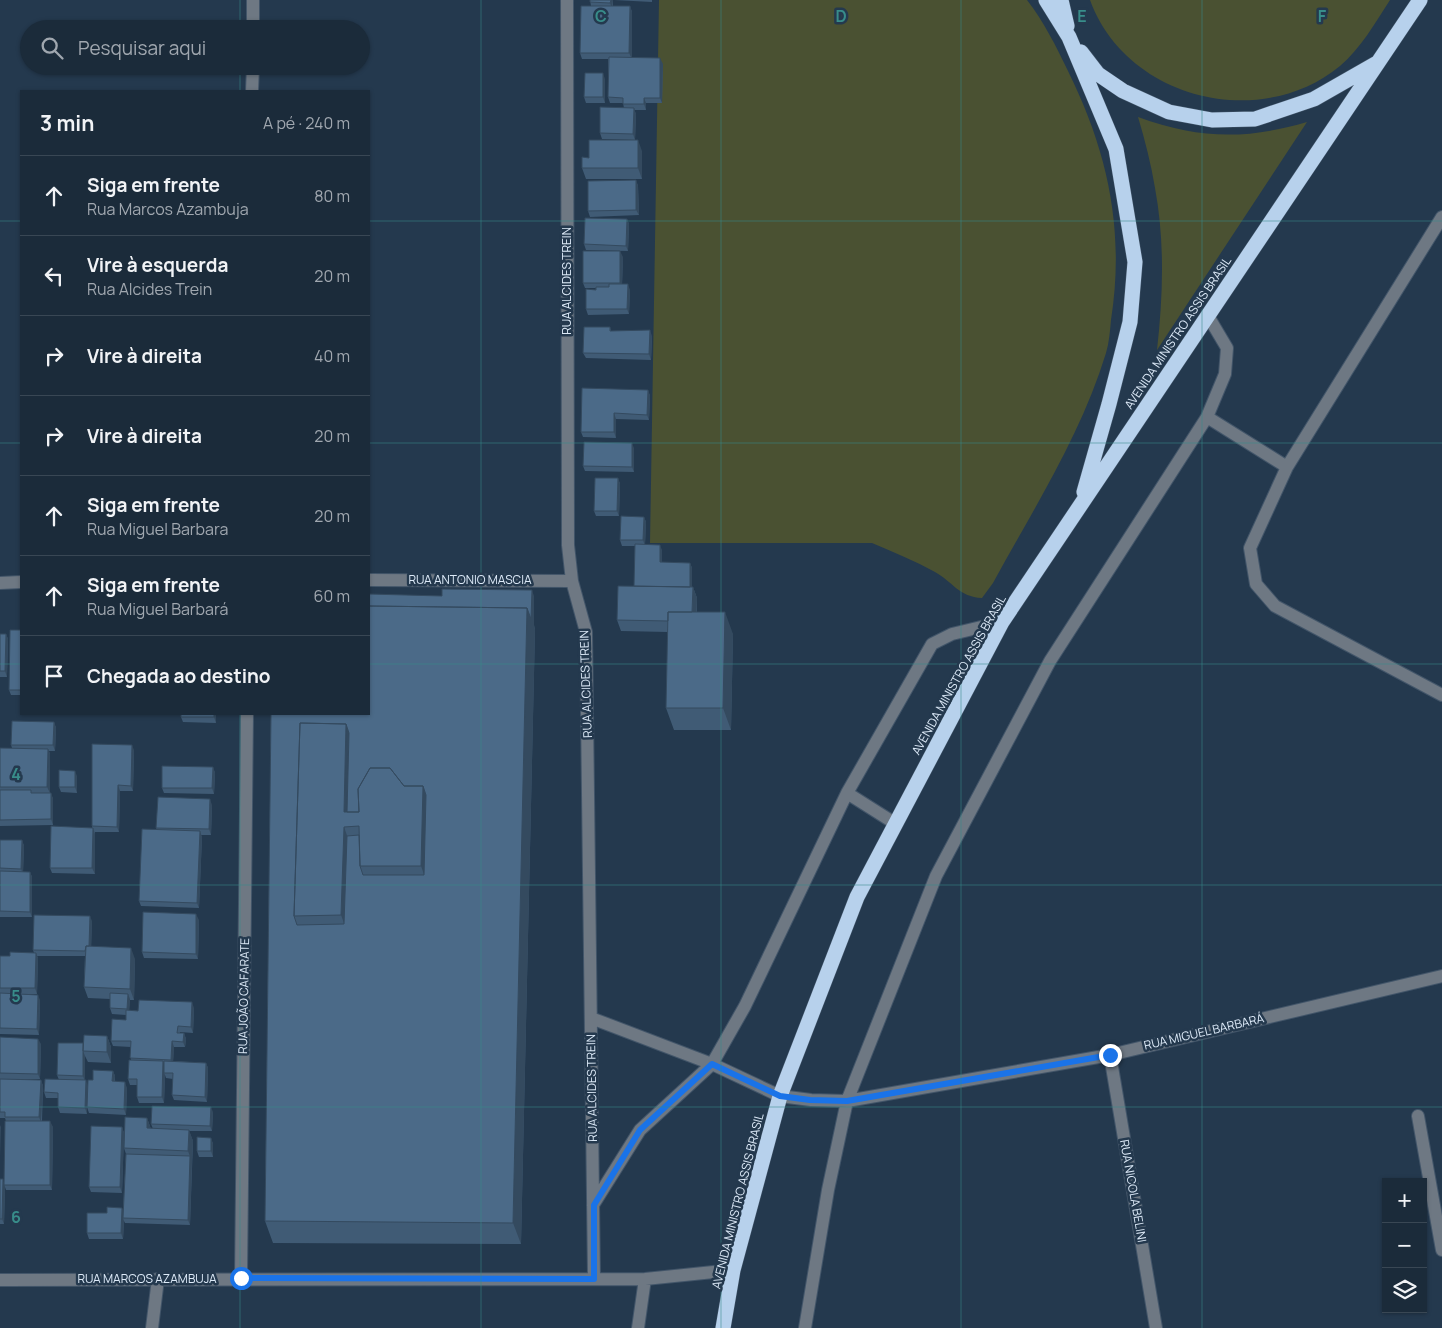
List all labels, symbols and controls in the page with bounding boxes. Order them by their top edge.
text: C [595,5,607,27]
text: D [835,5,847,27]
text: E [1077,5,1087,27]
text: F [1318,5,1327,27]
search box [20,20,370,75]
icon: search [38,34,66,62]
text: Pesquisar aqui [78,35,206,61]
text: 3 min [40,109,94,137]
text: A pé · 240 m [263,112,350,134]
text: Siga em frente [87,172,220,198]
icon: ahead [40,182,68,210]
text: 80 m [314,185,350,207]
text: Rua Marcos Azambuja [87,198,249,220]
street label: RUA ALCIDES TREIN [558,227,575,335]
text: Vire à esquerda [87,252,228,278]
street label: AVENIDA MINISTRO ASSIS BRASIL [1120,253,1235,412]
icon: left [40,262,68,290]
text: 20 m [314,265,350,287]
text: Rua Alcides Trein [87,278,212,300]
icon: right [40,342,68,370]
text: Vire à direita [87,343,202,369]
text: 40 m [314,345,350,367]
icon: right [40,422,68,450]
text: Vire à direita [87,423,202,449]
text: 20 m [314,425,350,447]
text: Siga em frente [87,492,220,518]
icon: ahead [40,502,68,530]
text: 20 m [314,505,350,527]
text: Rua Miguel Barbara [87,518,228,540]
street label: RUA ANTONIO MASCIA [408,571,532,588]
text: Siga em frente [87,572,220,598]
icon: ahead [40,582,68,610]
text: 60 m [314,585,350,607]
street label: AVENIDA MINISTRO ASSIS BRASIL [907,592,1010,758]
text: Rua Miguel Barbará [87,598,228,620]
street label: RUA ALCIDES TREIN [575,630,596,738]
icon: arrive [40,662,68,690]
text: Chegada ao destino [87,663,270,689]
text: 4 [11,763,21,785]
street label: RUA JOÃO CAFARATE [234,938,253,1054]
text: 5 [11,985,21,1007]
street label: RUA MIGUEL BARBARÁ [1142,1009,1266,1054]
street label: RUA ALCIDES TREIN [582,1034,601,1142]
route end [1099,1044,1122,1067]
street label: AVENIDA MINISTRO ASSIS BRASIL [707,1111,768,1290]
street label: RUA NICOLA BELINI [1116,1138,1151,1244]
map controls [1382,1178,1427,1313]
button: + [1382,1178,1427,1223]
text: 6 [11,1206,21,1228]
button: − [1382,1223,1427,1268]
route start [230,1267,253,1290]
button: layers [1382,1268,1427,1313]
street label: RUA MARCOS AZAMBUJA [77,1270,217,1287]

